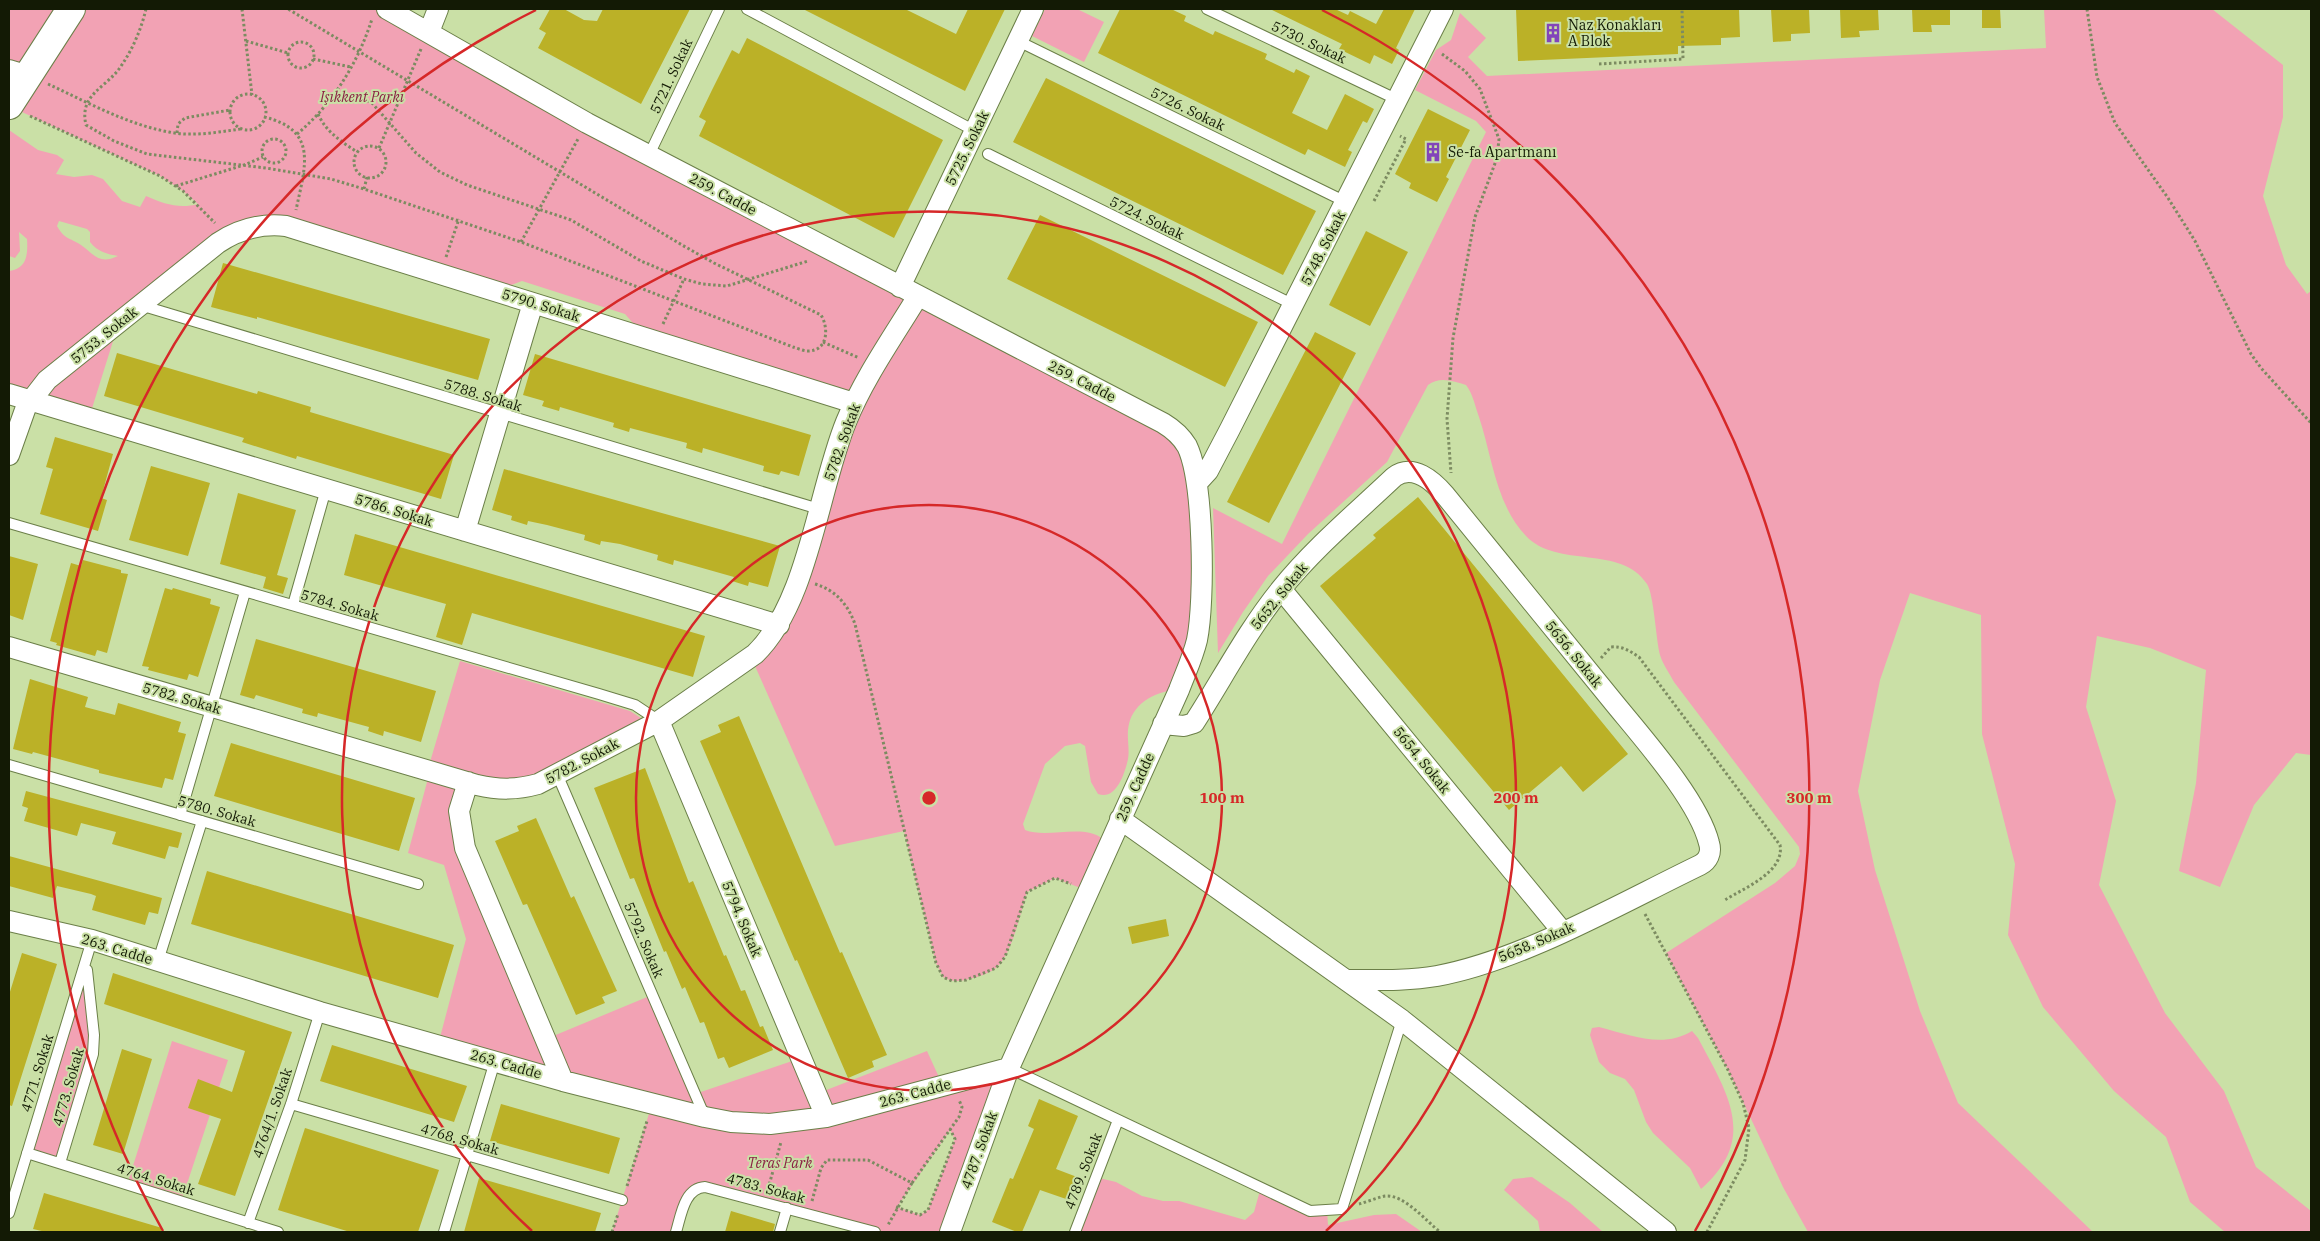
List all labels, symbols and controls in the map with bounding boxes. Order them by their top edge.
place label: Naz Konakları A Blok [1568,16,1662,50]
street label: 5730. Sokak [1269,17,1350,68]
building icon: Naz Konakları A Blok [1542,22,1564,44]
street label: 5721. Sokak [646,35,697,116]
street label: 5726. Sokak [1148,83,1229,135]
park label: Işıkkent Parkı [319,88,405,106]
street label: 5725. Sokak [941,107,993,188]
building icon: Se-fa Apartmanı [1422,141,1444,163]
place label: Se-fa Apartmanı [1448,143,1556,161]
street label: 259. Cadde [686,169,760,219]
street label: 5724. Sokak [1107,192,1188,244]
street label: 5748. Sokak [1297,207,1350,288]
street label: 5790. Sokak [500,285,583,326]
street label: 5753. Sokak [67,302,142,367]
street label: 259. Cadde [1045,356,1119,406]
street label: 5788. Sokak [442,375,525,416]
street label: 5782. Sokak [820,400,865,483]
street label: 5786. Sokak [353,490,436,531]
street label: 5652. Sokak [1247,558,1312,633]
street label: 5784. Sokak [299,585,382,625]
street label: 5656. Sokak [1542,617,1607,692]
street label: 5782. Sokak [141,678,224,718]
street label: 5654. Sokak [1390,723,1455,798]
street label: 5782. Sokak [542,734,623,788]
street label: 259. Cadde [1112,750,1158,824]
text: 100 m [1199,788,1245,807]
text: 200 m [1493,788,1539,807]
text: 300 m [1786,788,1832,807]
centre of rings [920,789,938,807]
street label: 5780. Sokak [176,791,259,831]
street label: 5794. Sokak [718,878,766,960]
street label: 5792. Sokak [620,899,668,981]
street label: 5658. Sokak [1495,918,1577,966]
street label: 263. Cadde [79,930,155,968]
street label: 4771. Sokak [17,1031,58,1114]
street label: 4773. Sokak [48,1045,88,1128]
street label: 263. Cadde [468,1045,544,1083]
street label: 4764/1. Sokak [248,1065,296,1160]
street label: 263. Cadde [877,1075,953,1111]
street label: 4787. Sokak [957,1108,1002,1191]
street label: 4768. Sokak [419,1119,502,1159]
street label: 4789. Sokak [1060,1129,1106,1212]
park label: Teras Park [747,1154,813,1172]
street label: 4764. Sokak [115,1159,198,1200]
street label: 4783. Sokak [725,1169,808,1207]

